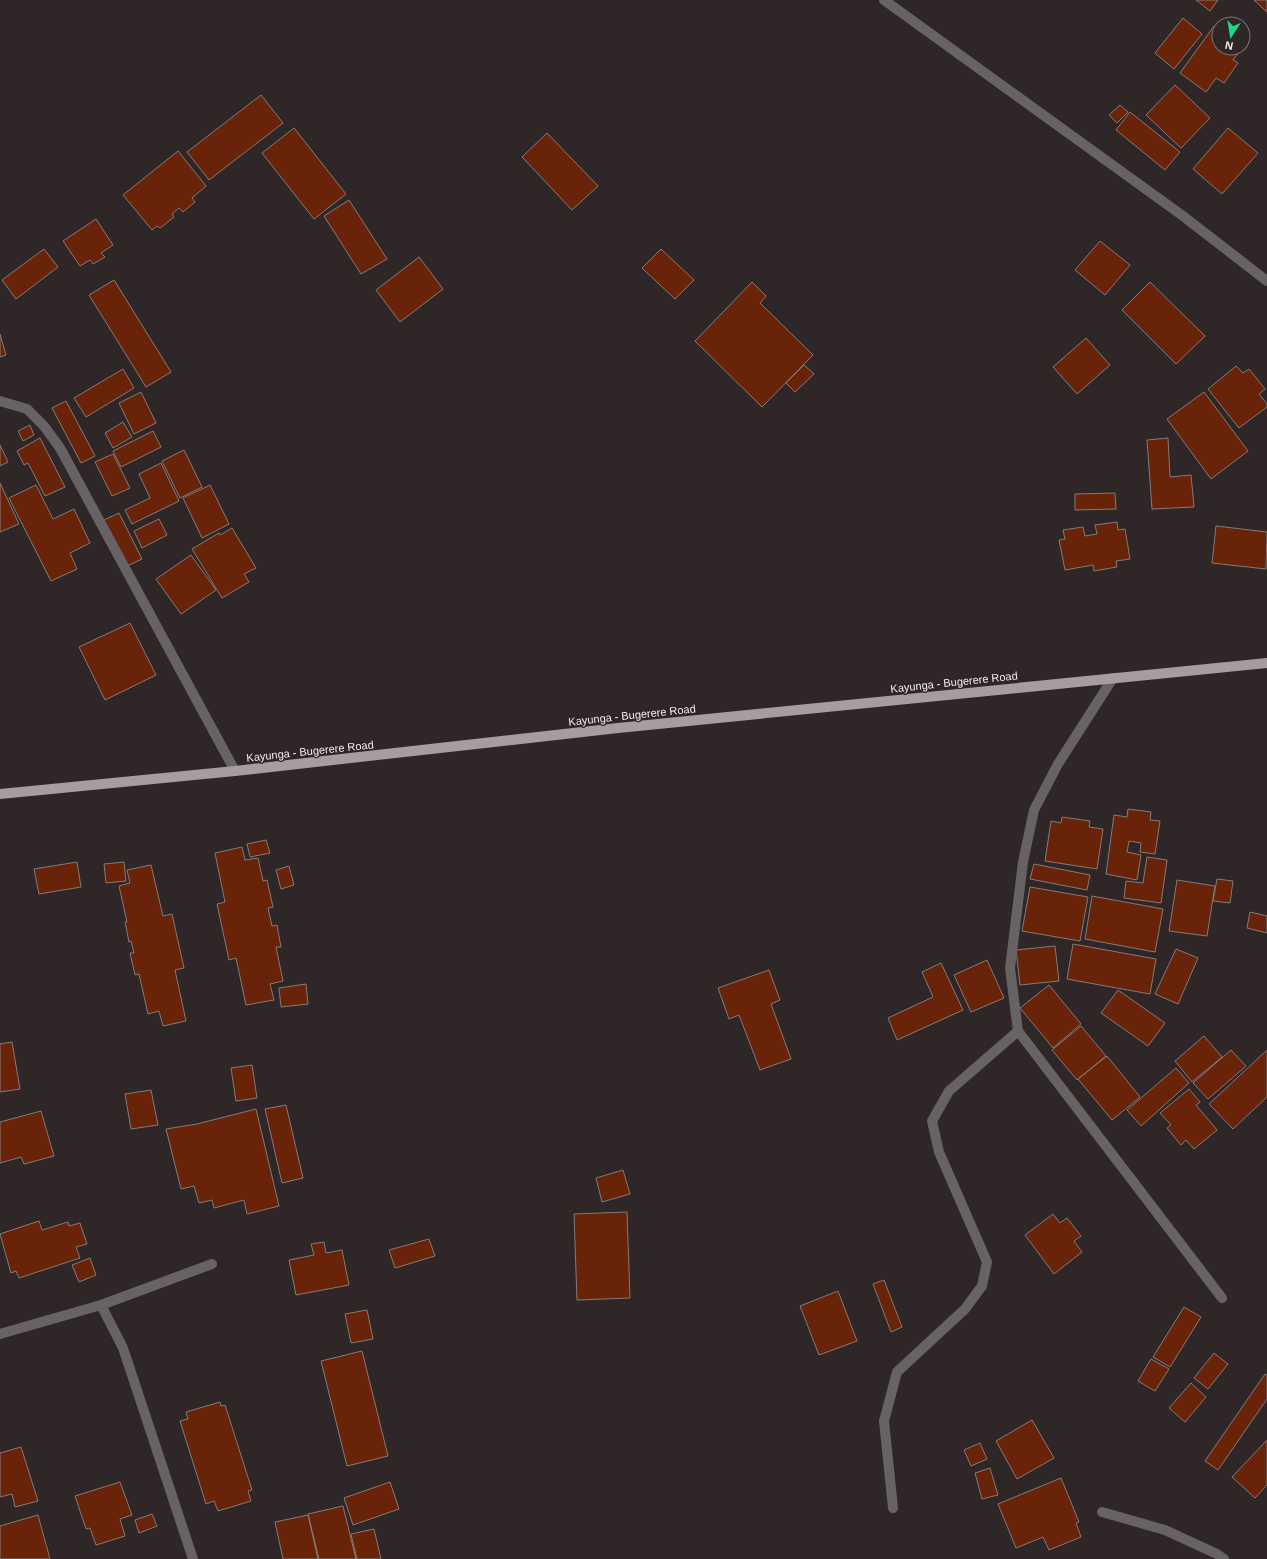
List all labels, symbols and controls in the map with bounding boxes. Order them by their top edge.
north arrow [1211,16,1251,56]
text: N [1224,39,1234,52]
street label: Kayunga - Bugerere Road [890,669,1018,695]
street label: Kayunga - Bugerere Road [568,702,696,728]
street label: Kayunga - Bugerere Road [246,738,374,764]

